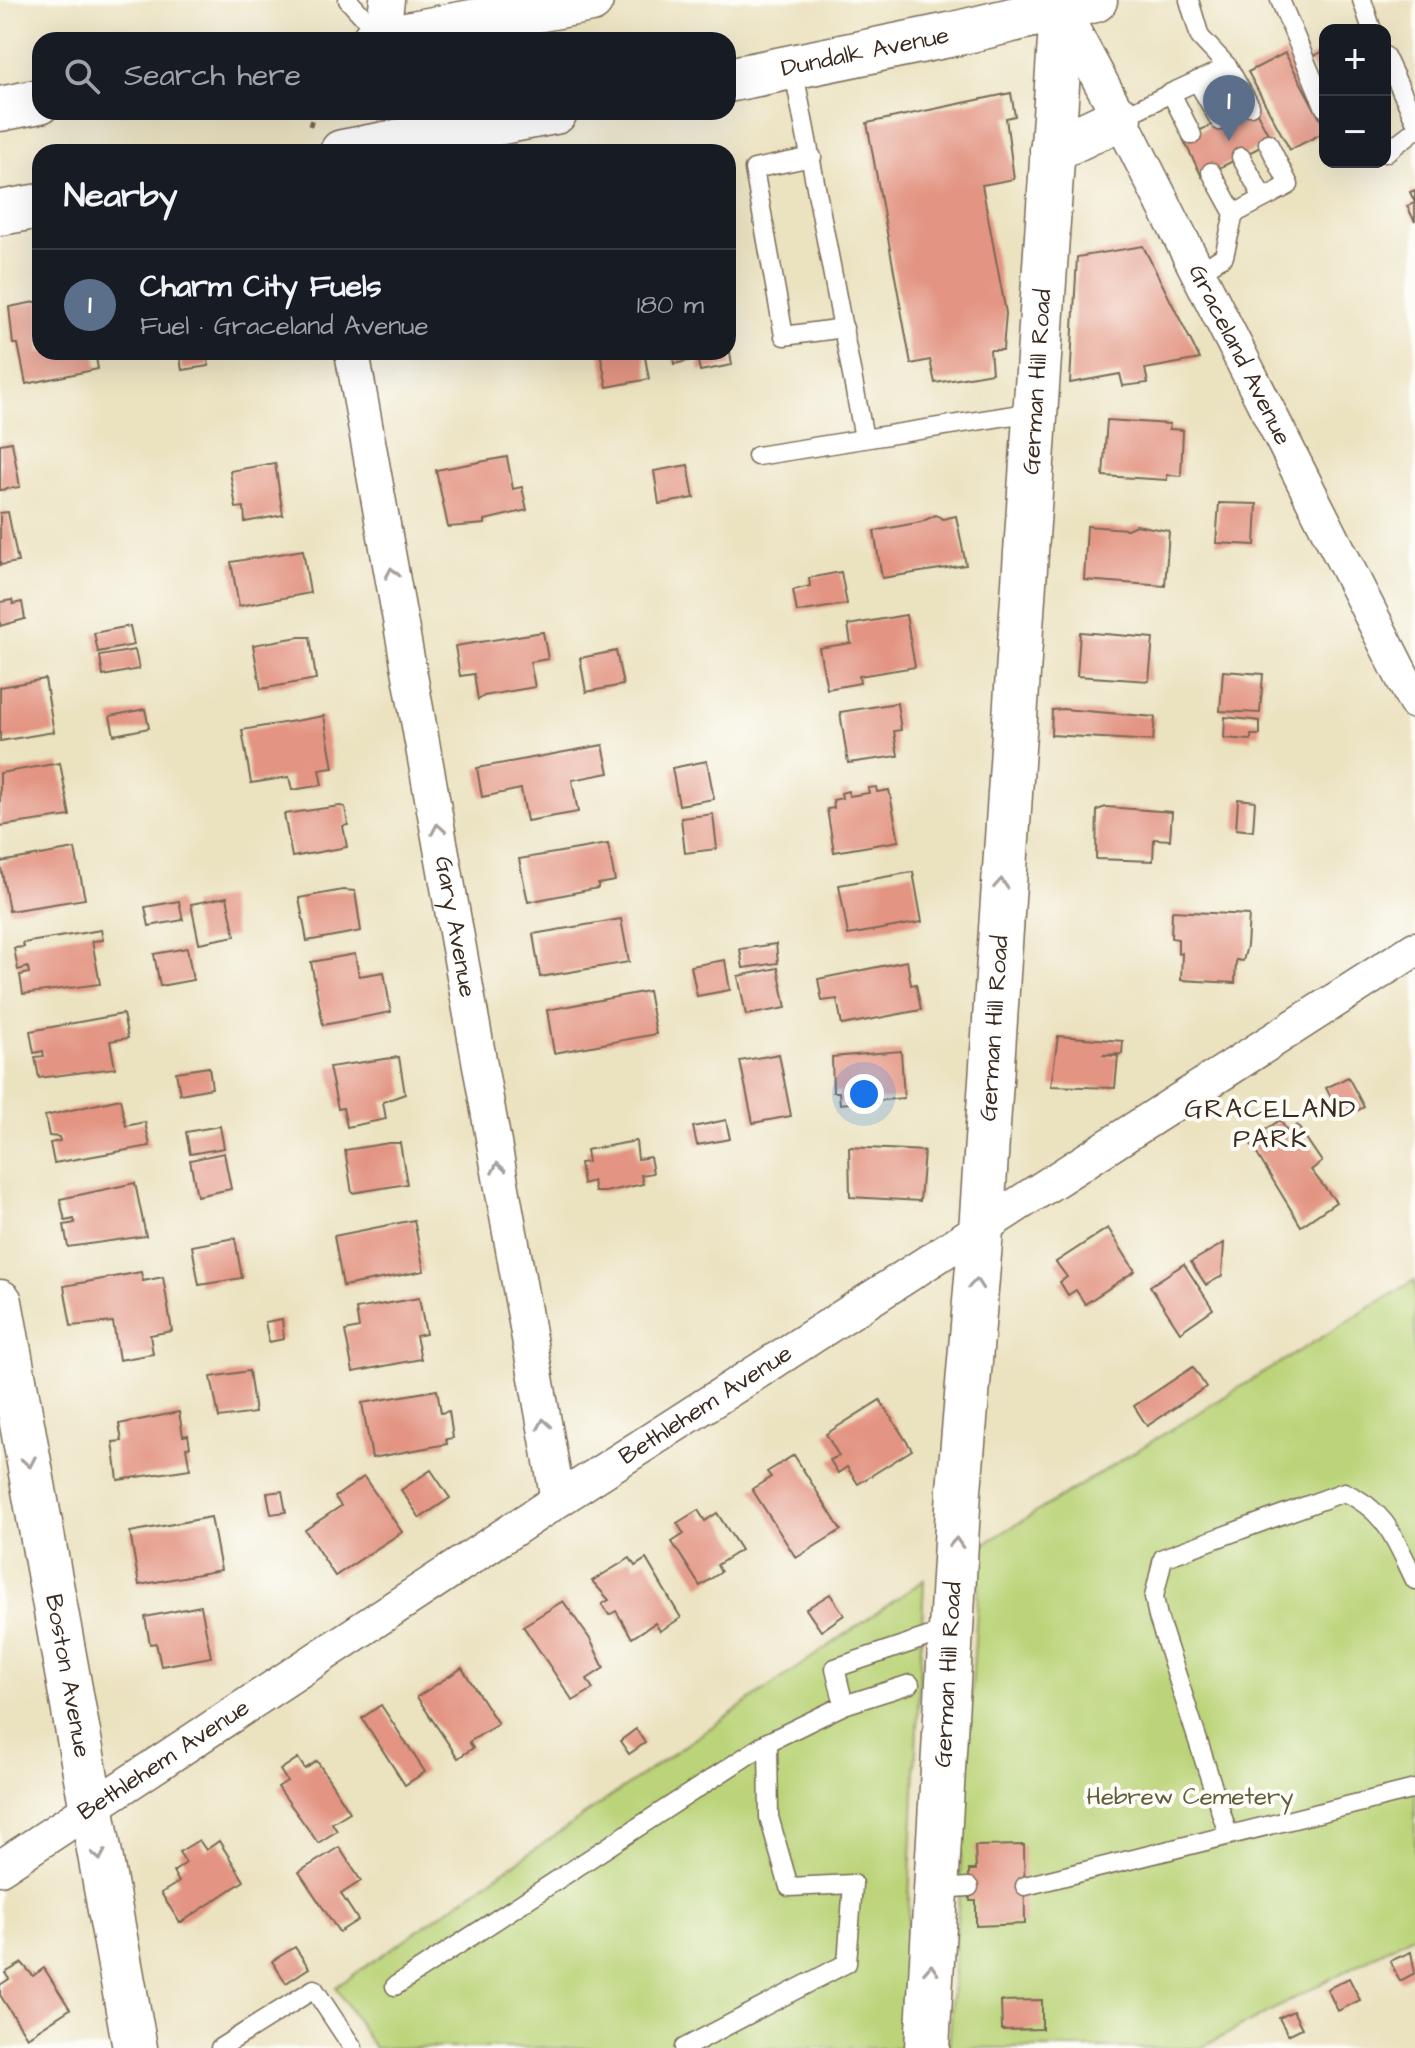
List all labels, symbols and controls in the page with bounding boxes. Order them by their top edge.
street label: Dundalk Avenue [778,18,952,86]
map controls [1319,24,1391,168]
button: + [1319,24,1391,96]
search box [32,32,736,120]
icon: search [60,54,104,98]
text: Search here [124,55,301,97]
pin: 1 [1203,75,1255,141]
button: − [1319,96,1391,168]
text: Nearby [64,172,178,220]
street label: Graceland Avenue [1180,259,1300,451]
text: Charm City Fuels [140,266,382,308]
text: 1 [88,287,92,323]
text: 180 m [637,287,704,323]
street label: German Hill Road [1014,288,1060,476]
text: Fuel · Graceland Avenue [140,308,428,344]
one-way arrow [384,566,401,580]
one-way arrow [430,822,447,836]
street label: Gary Avenue [426,854,484,1000]
one-way arrow [992,877,1009,890]
street label: German Hill Road [971,934,1018,1122]
your location [844,1074,884,1114]
district label: GRACELAND PARK [1185,1091,1357,1157]
one-way arrow [491,1161,508,1174]
one-way arrow [968,1277,985,1290]
street label: Bethlehem Avenue [613,1337,799,1473]
one-way arrow [537,1417,554,1430]
one-way arrow [19,1455,36,1468]
one-way arrow [947,1536,964,1549]
street label: German Hill Road [926,1581,971,1768]
street label: Boston Avenue [36,1592,99,1760]
street label: Bethlehem Avenue [71,1691,256,1829]
park label: Hebrew Cemetery [1087,1780,1293,1815]
one-way arrow [90,1849,107,1862]
one-way arrow [922,1963,939,1976]

